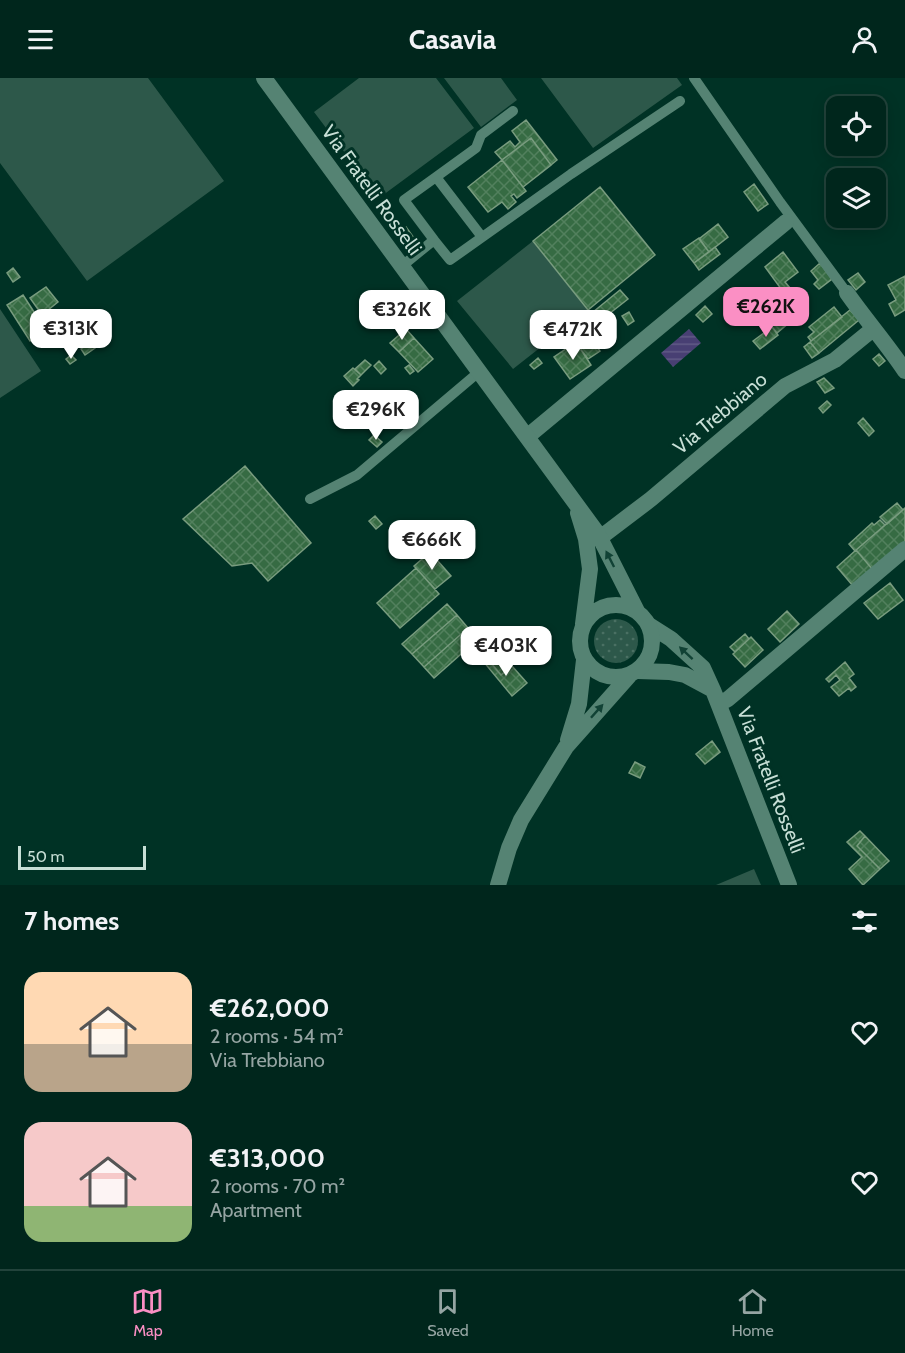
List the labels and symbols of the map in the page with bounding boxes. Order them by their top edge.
street label: Via Fratelli Rosselli [317,120,427,260]
pin: €262K [724,287,808,338]
pin: €326K [360,290,444,341]
pin: €313K [29,309,113,360]
pin: €472K [531,310,615,361]
street label: Via Trebbiano [668,367,772,459]
pin: €296K [334,390,418,441]
pin: €666K [390,520,474,571]
one-way arrow [606,550,615,567]
pin: €403K [464,626,548,677]
one-way arrow [679,647,694,660]
street label: Via Fratelli Rosselli [732,703,810,857]
one-way arrow [590,704,603,719]
scale bar [18,843,146,870]

